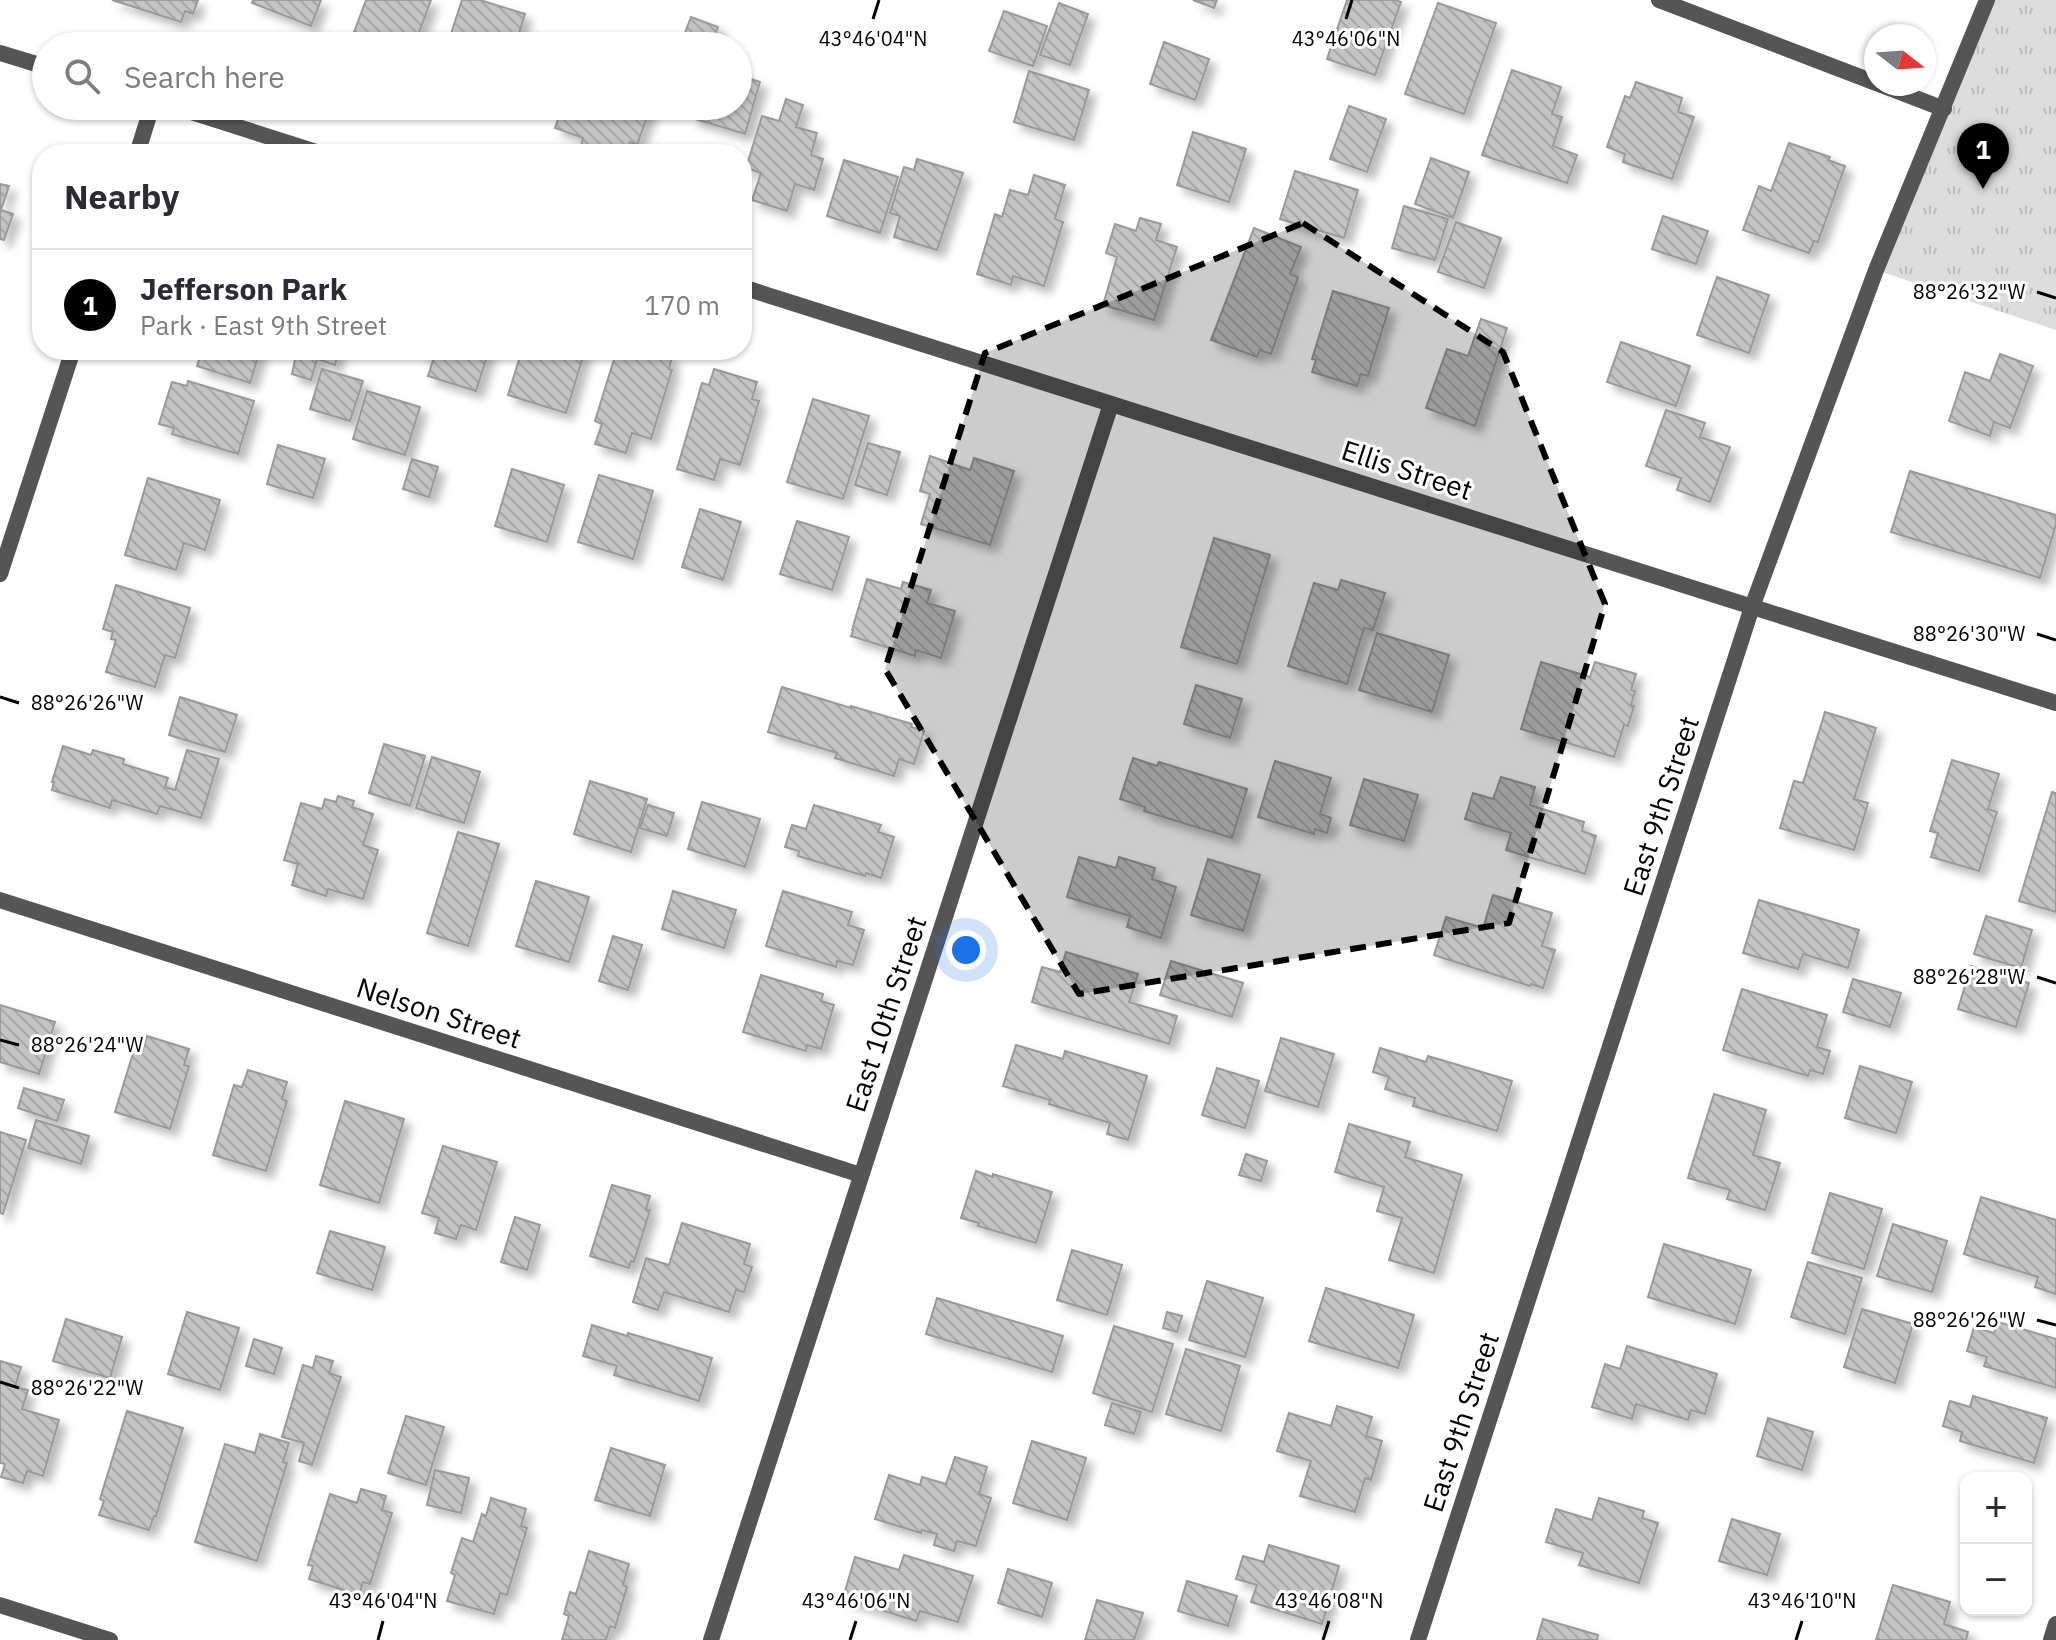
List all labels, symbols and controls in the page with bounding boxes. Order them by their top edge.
north arrow [1864,24,1936,96]
text: 43°46'04"N [819,25,927,52]
text: 43°46'06"N [1292,25,1400,52]
search box [32,32,752,120]
icon: search [60,54,104,98]
text: Search here [124,57,285,96]
pin: 1 [1957,123,2009,189]
text: Nearby [64,174,179,218]
text: Jefferson Park [140,269,347,308]
text: 88°26'32"W [1913,278,2026,305]
text: 1 [82,288,98,322]
text: 170 m [644,288,720,322]
text: Park · East 9th Street [140,308,387,342]
street label: Ellis Street [1337,431,1477,508]
text: 88°26'30"W [1913,620,2026,647]
text: 88°26'26"W [31,689,144,716]
street label: East 9th Street [1614,711,1707,901]
street label: East 10th Street [836,911,935,1117]
your location [946,930,986,970]
text: 88°26'28"W [1913,963,2026,990]
street label: Nelson Street [352,968,526,1057]
text: 88°26'24"W [31,1031,144,1058]
text: 88°26'26"W [1913,1306,2026,1333]
street label: East 9th Street [1414,1327,1507,1517]
text: 88°26'22"W [31,1374,144,1401]
map controls [1960,1472,2032,1616]
button: + [1960,1472,2032,1544]
button: − [1960,1544,2032,1616]
text: 43°46'04"N [329,1587,437,1614]
text: 43°46'06"N [802,1587,910,1614]
text: 43°46'08"N [1275,1587,1383,1614]
text: 43°46'10"N [1748,1587,1856,1614]

